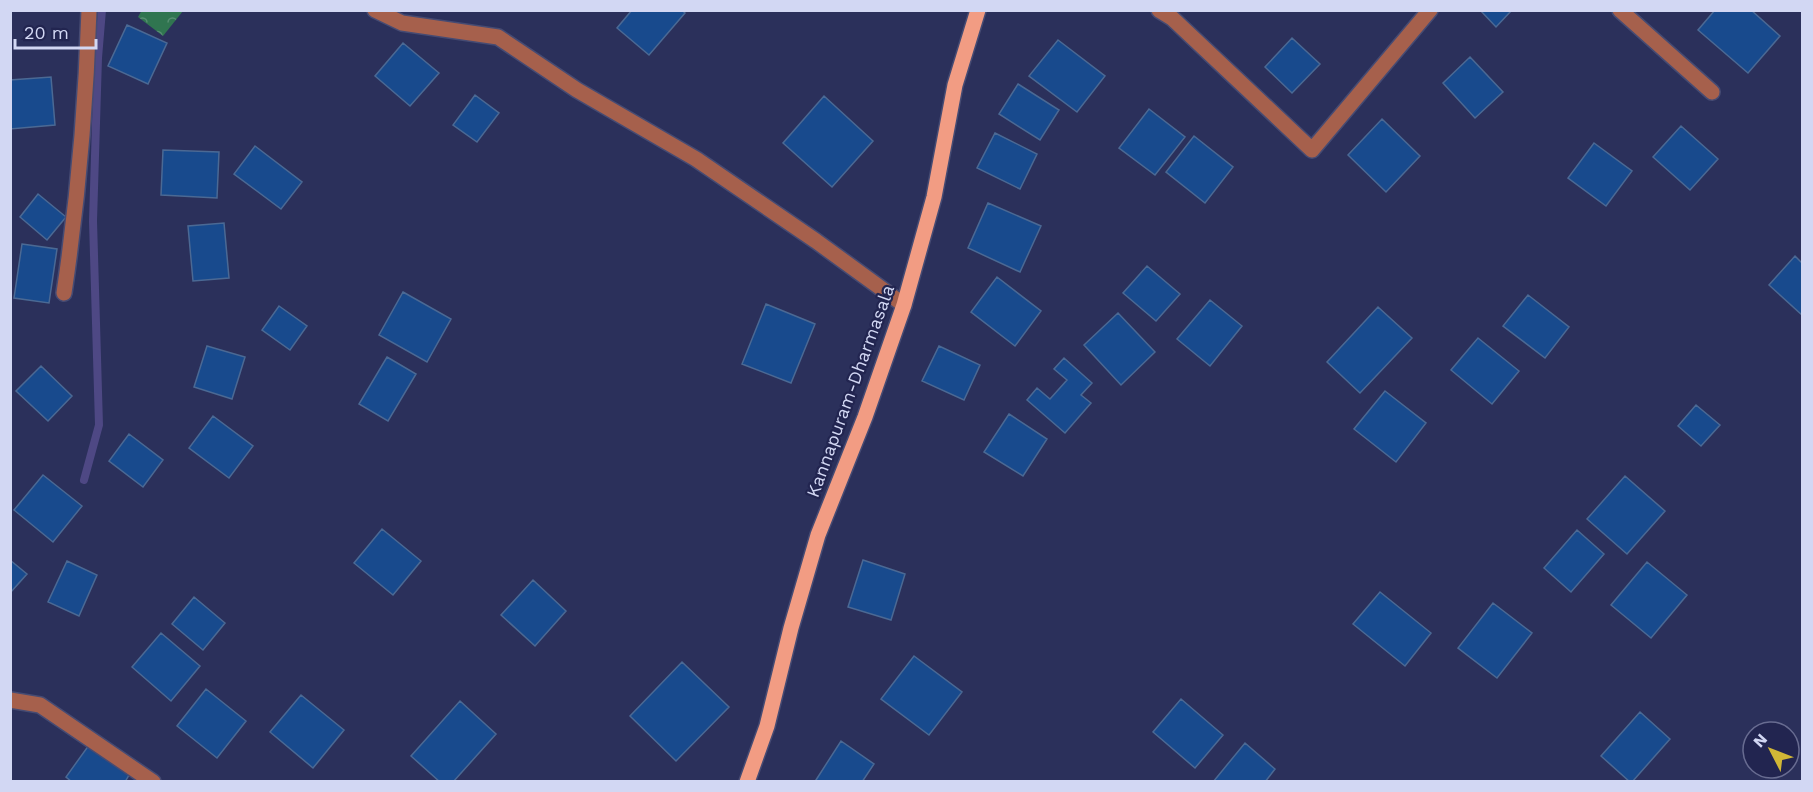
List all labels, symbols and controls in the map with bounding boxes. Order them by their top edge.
scale bar [15,12,96,50]
text: 20 m [24,22,69,43]
street label: Kannapuram-Dharmasala [802,282,898,500]
north arrow [1741,720,1801,780]
text: N [1749,730,1771,751]

